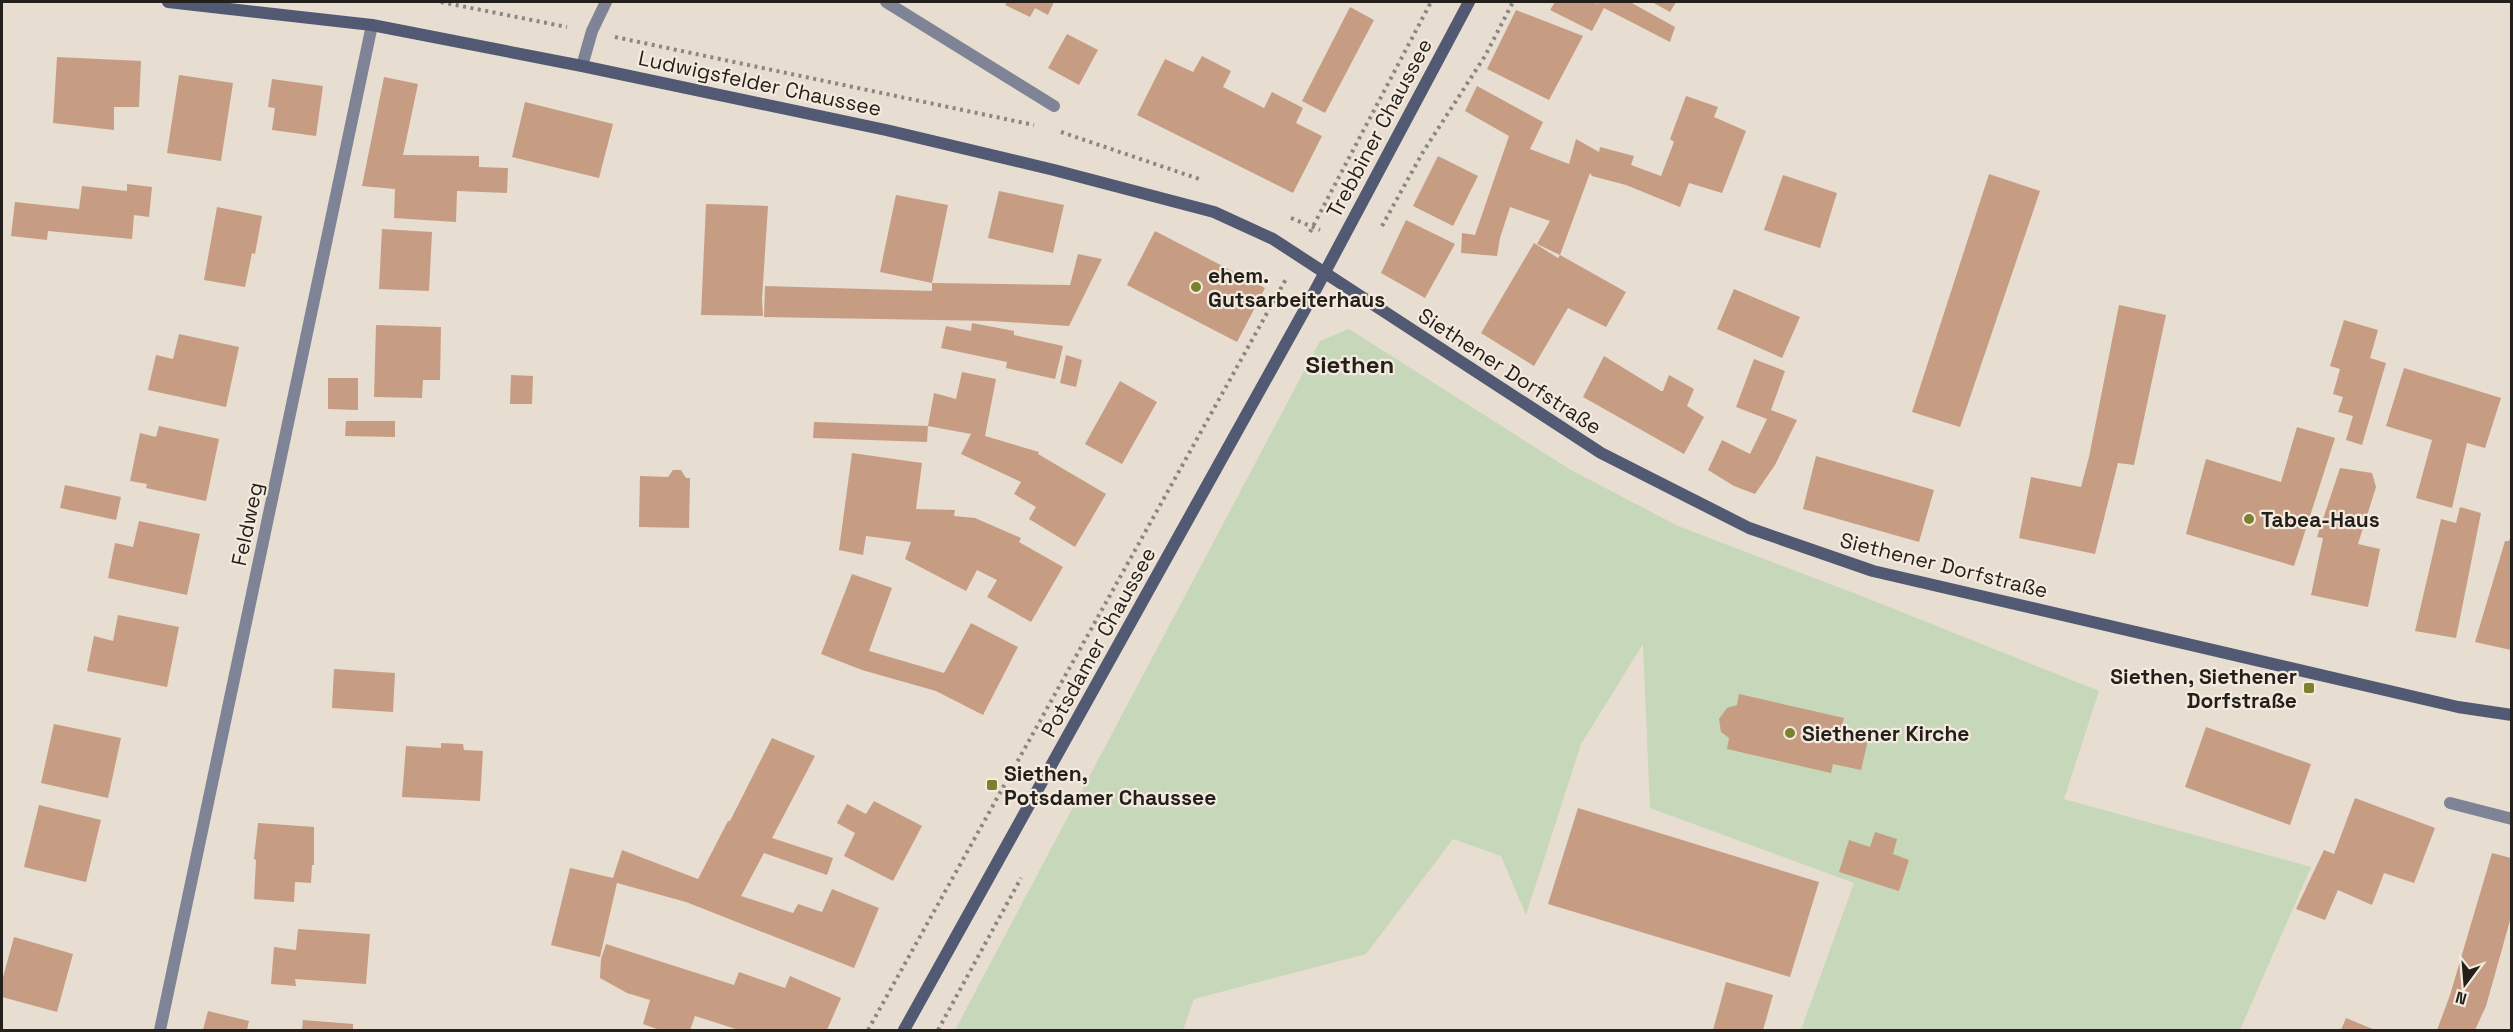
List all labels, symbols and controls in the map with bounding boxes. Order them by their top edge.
street label: Trebbiner Chaussee [1320,34,1438,222]
street label: Ludwigsfelder Chaussee [636,44,884,122]
place label: ehem. Gutsarbeiterhaus [1208,262,1385,313]
marker: ehem. Gutsarbeiterhaus [1189,280,1203,294]
street label: Siethener Dorfstraße [1413,302,1607,440]
district label: Siethen [1306,349,1394,380]
street label: Feldweg [225,480,269,568]
place label: Tabea-Haus [2261,506,2380,533]
marker: Tabea-Haus [2242,512,2256,526]
street label: Siethener Dorfstraße [1837,526,2051,604]
street label: Potsdamer Chaussee [1035,542,1161,742]
place label: Siethen, Siethener Dorfstraße [2110,663,2297,714]
marker: Siethen, Siethener Dorfstraße [2302,681,2316,695]
place label: Siethener Kirche [1802,720,1969,747]
marker: Siethener Kirche [1783,726,1797,740]
place label: Siethen, Potsdamer Chaussee [1004,760,1216,811]
marker: Siethen, Potsdamer Chaussee [985,778,999,792]
north arrow [2435,954,2495,1014]
text: N [2453,986,2469,1010]

